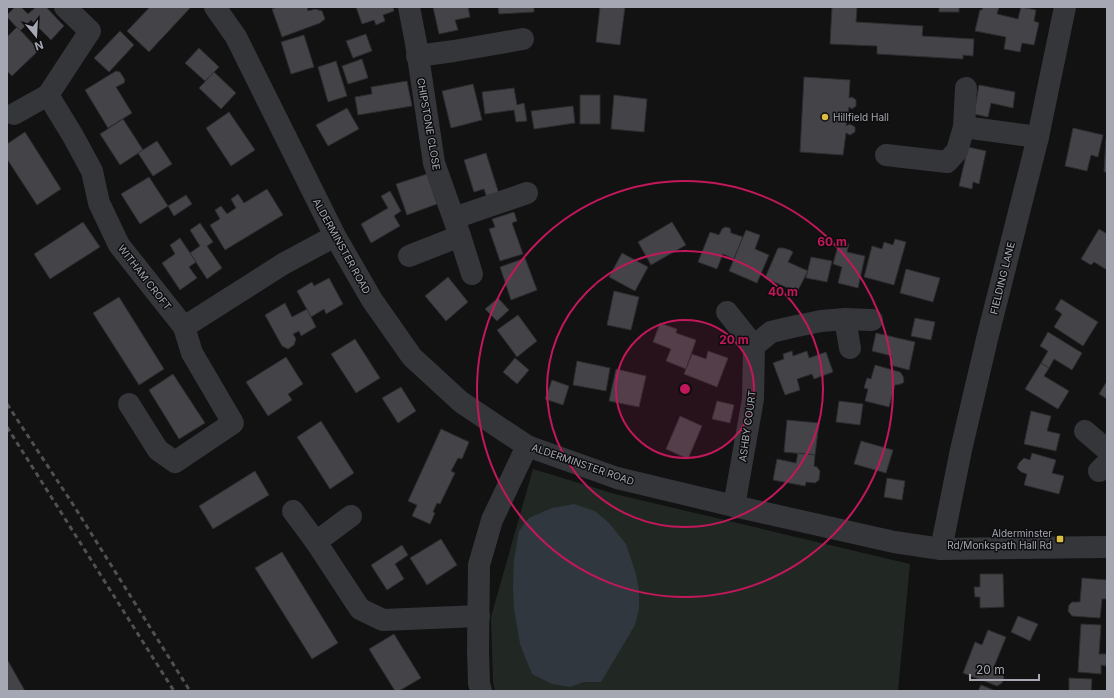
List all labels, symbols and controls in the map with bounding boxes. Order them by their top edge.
north arrow [16,16,56,56]
text: N [33,38,45,53]
street label: CHIPSTONE CLOSE [415,77,443,171]
place label: Hillfield Hall [833,111,889,123]
marker: Hillfield Hall [820,112,830,122]
street label: ALDERMINSTER ROAD [311,196,373,296]
text: 60 m [817,234,847,249]
street label: FIELDING LANE [987,241,1017,315]
street label: WITHAM CROFT [116,242,174,312]
text: 40 m [768,284,798,299]
text: 20 m [719,332,749,347]
centre of rings [678,382,692,396]
street label: ASHBY COURT [736,389,758,463]
street label: ALDERMINSTER ROAD [530,441,636,487]
place label: Alderminster Rd/Monkspath Hall Rd [947,527,1052,551]
marker: Alderminster Rd/Monkspath Hall Rd [1055,534,1065,544]
scale bar [970,656,1039,682]
text: 20 m [976,662,1005,677]

